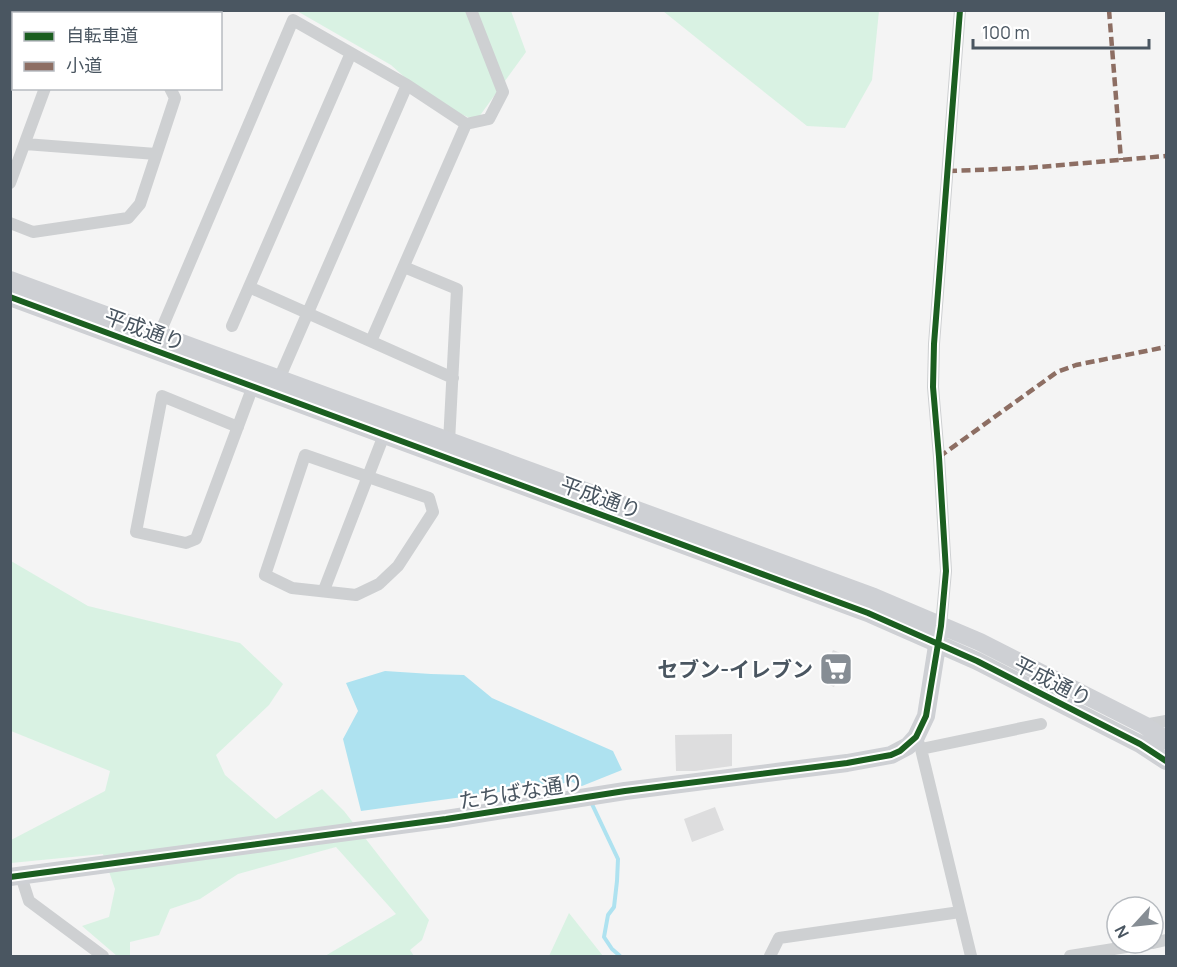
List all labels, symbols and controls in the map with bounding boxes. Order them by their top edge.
legend [12,12,222,90]
scale bar [973,12,1148,50]
text: 100 m [982,20,1030,44]
text: 自転車道 [66,23,138,47]
text: 小道 [66,53,102,77]
street label: 平成通り [101,301,189,357]
street label: 平成通り [557,469,645,525]
street label: 平成通り [1009,649,1097,713]
supermarket icon: セブン-イレブン [818,651,854,687]
place label: セブン-イレブン [657,655,813,683]
street label: たちばな通り [457,767,585,815]
north arrow [1105,895,1165,955]
text: N [1109,922,1134,942]

